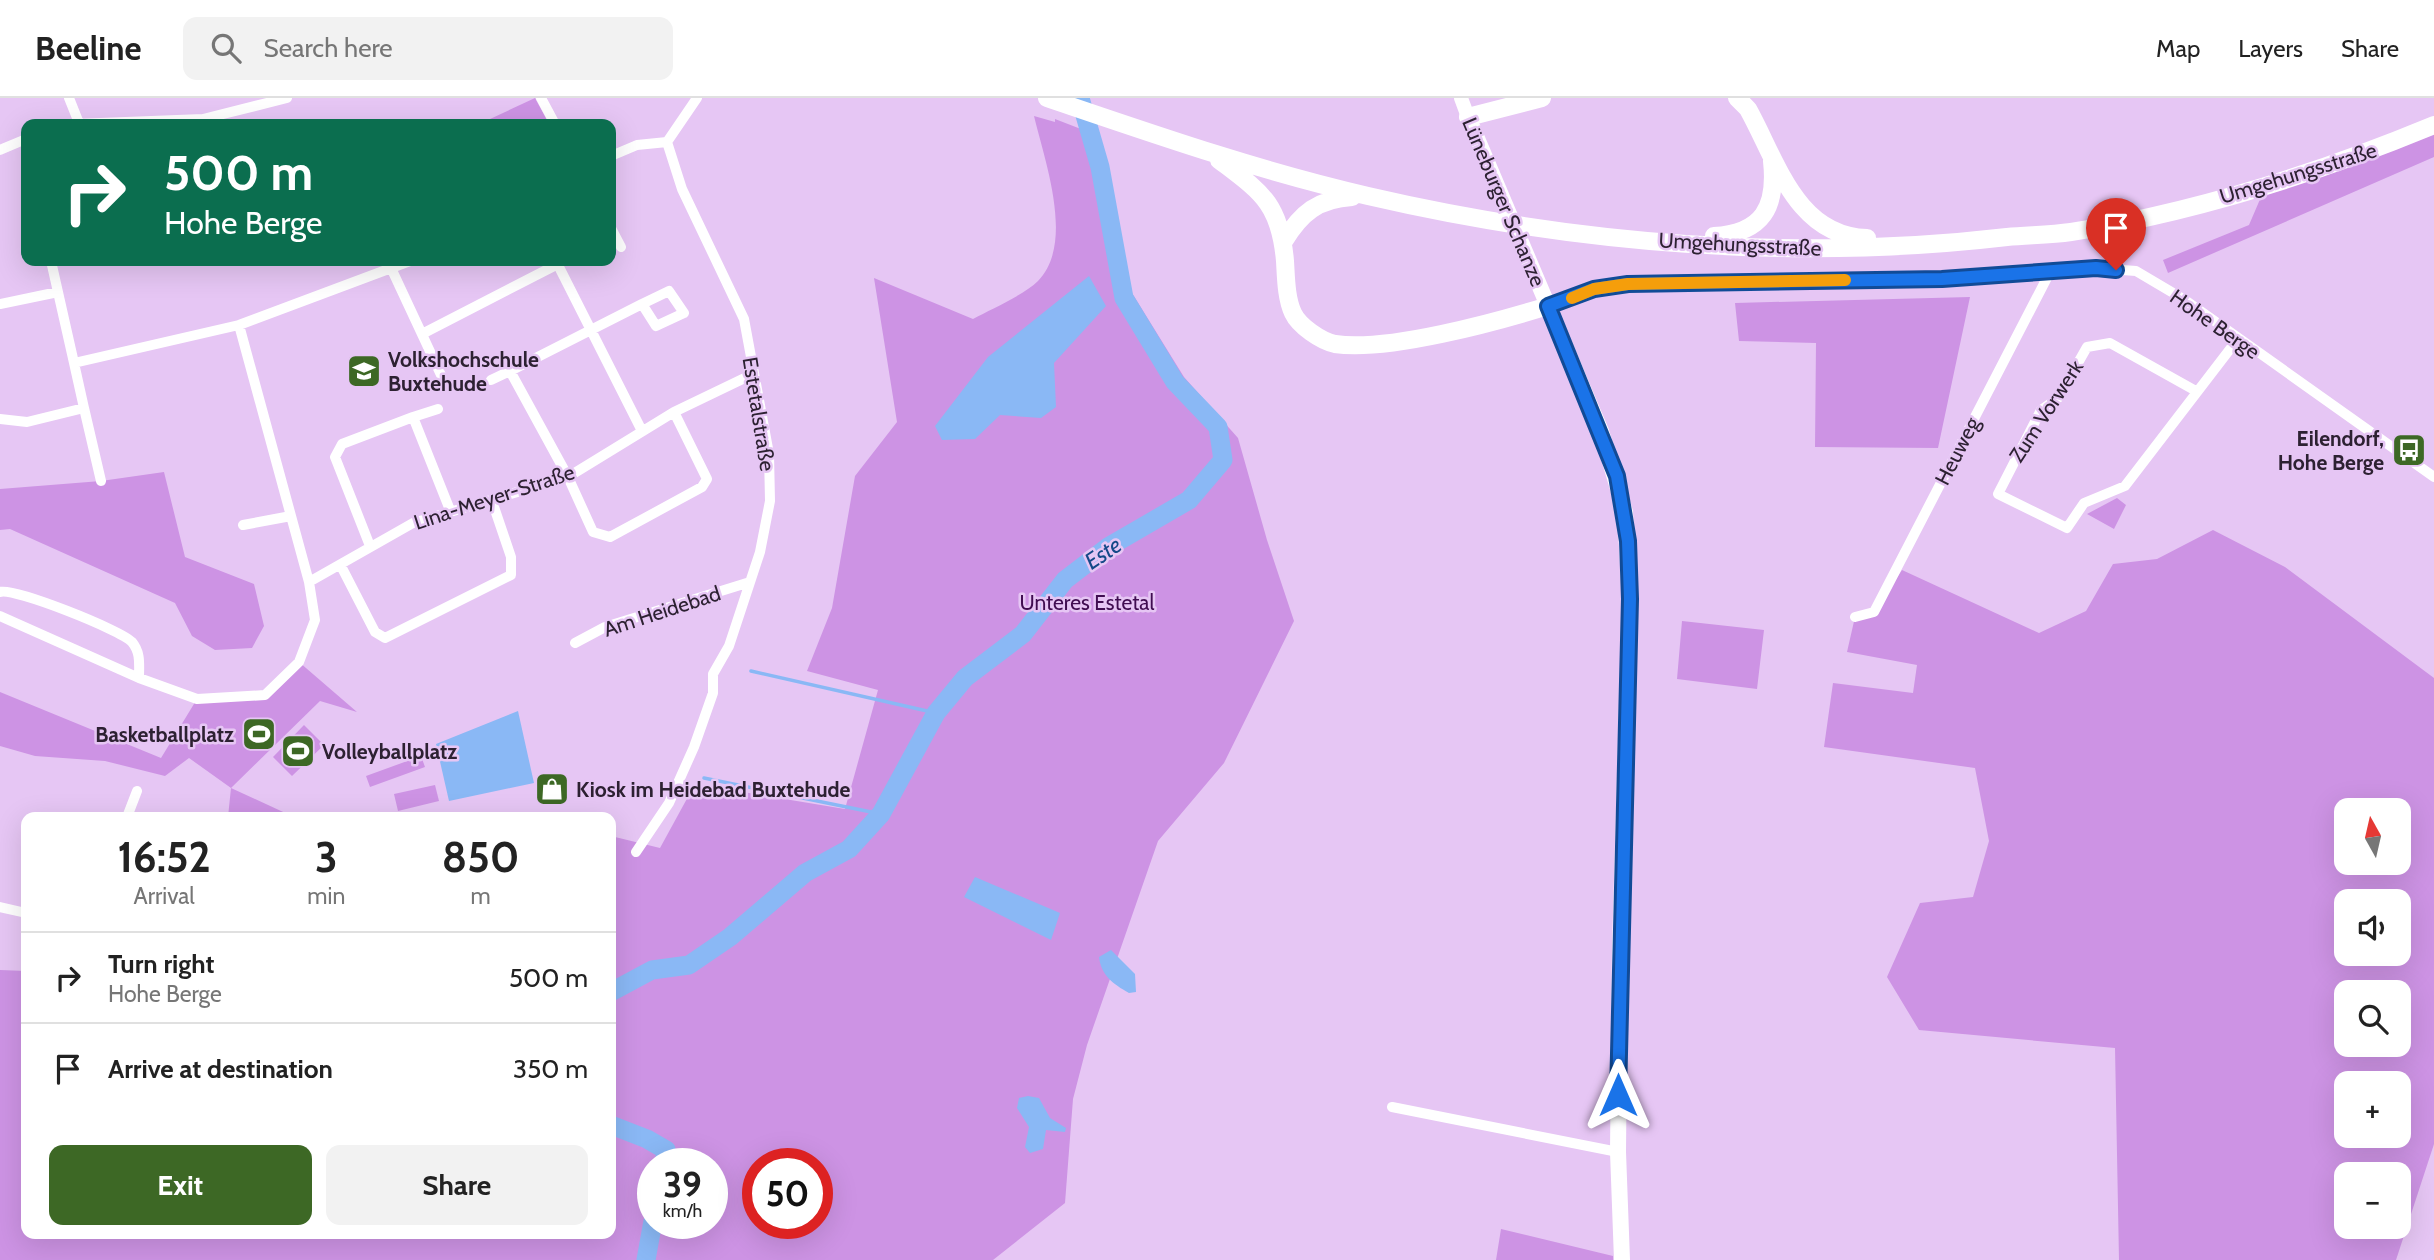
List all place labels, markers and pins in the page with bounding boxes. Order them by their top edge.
pin [2086,198,2146,270]
place label: Volkshochschule Buxtehude [388,347,539,396]
school or university icon: Volkshochschule Buxtehude [345,352,383,390]
place label: Eilendorf, Hohe Berge [2278,426,2384,475]
bus stop icon: Eilendorf, Hohe Berge [2390,431,2428,469]
sports icon: Basketballplatz [240,715,278,753]
place label: Basketballplatz [95,722,234,747]
sports icon: Volleyballplatz [279,732,317,770]
place label: Volleyballplatz [322,739,457,764]
shop icon: Kiosk im Heidebad Buxtehude [533,770,571,808]
place label: Kiosk im Heidebad Buxtehude [576,777,850,802]

